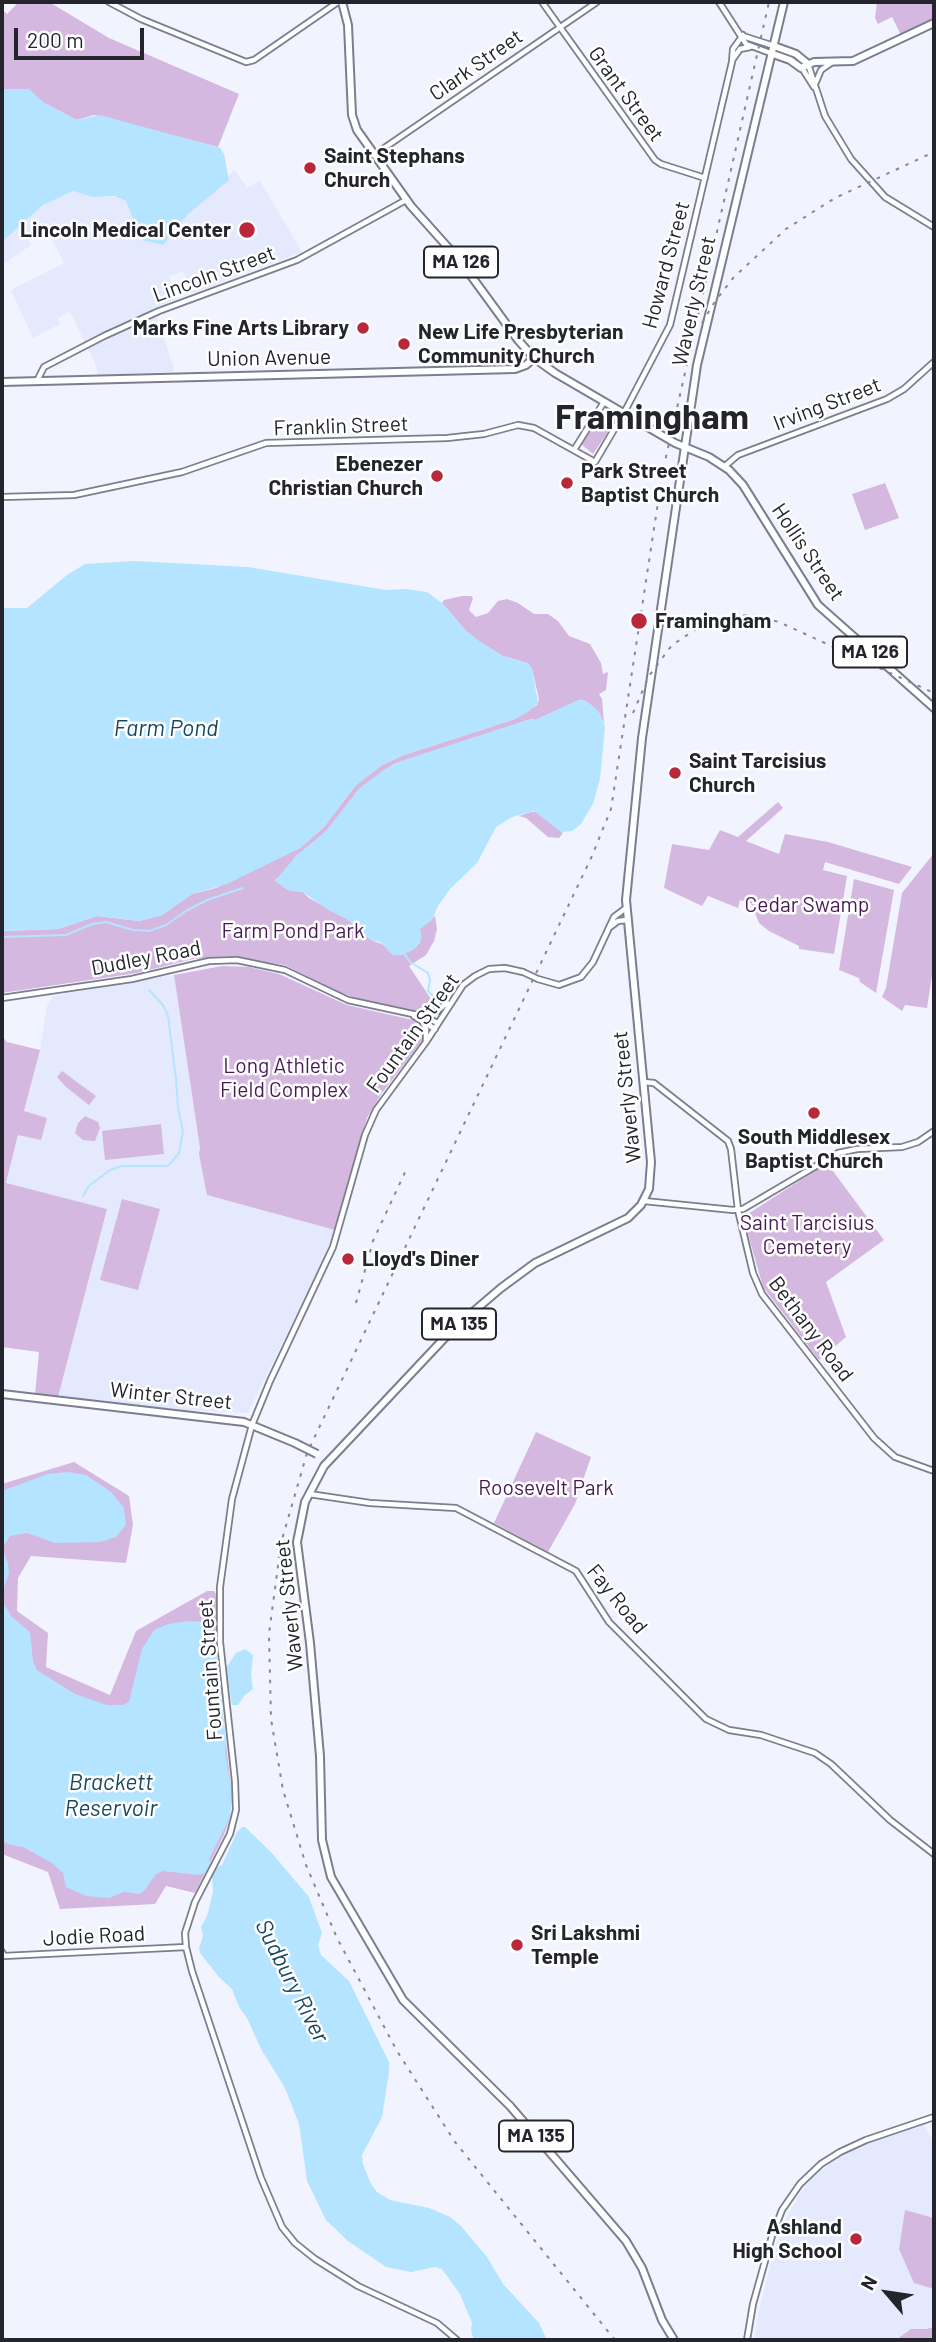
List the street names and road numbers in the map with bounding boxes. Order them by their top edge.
street label: Clark Street [425,24,527,106]
street label: Grant Street [583,41,669,147]
street label: Howard Street [637,199,695,331]
street label: Waverly Street [667,234,721,368]
street label: Lincoln Street [149,240,279,308]
road number: MA 126 [424,246,498,278]
street label: Union Avenue [207,344,331,372]
street label: Irving Street [770,372,884,436]
street label: Franklin Street [273,411,409,441]
street label: Hollis Street [766,499,850,605]
road number: MA 126 [833,636,907,667]
street label: Dudley Road [89,935,203,981]
street label: Fountain Street [361,968,465,1098]
street label: Waverly Street [608,1030,646,1164]
street label: Bethany Road [763,1271,859,1387]
road number: MA 135 [422,1308,496,1340]
street label: Winter Street [109,1377,233,1415]
street label: Waverly Street [270,1538,308,1672]
street label: Fay Road [581,1559,653,1639]
street label: Fountain Street [192,1598,228,1742]
street label: Jodie Road [42,1921,146,1951]
road number: MA 135 [499,2120,573,2152]

